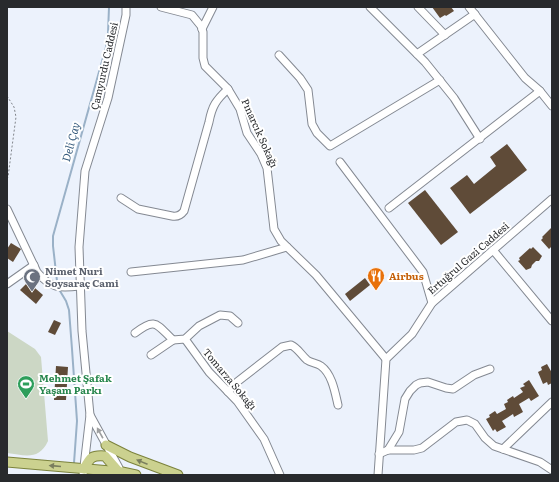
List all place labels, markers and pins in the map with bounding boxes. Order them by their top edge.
place label: Nimet Nuri Soysaraç Cami [45,263,119,290]
restaurant icon: Airbus [366,266,386,291]
mosque icon: Nimet Nuri Soysaraç Cami [22,267,42,292]
place label: Airbus [389,268,424,283]
place label: Mehmet Şafak Yaşam Parkı [39,370,112,397]
sports icon: Mehmet Şafak Yaşam Parkı [16,374,36,399]

